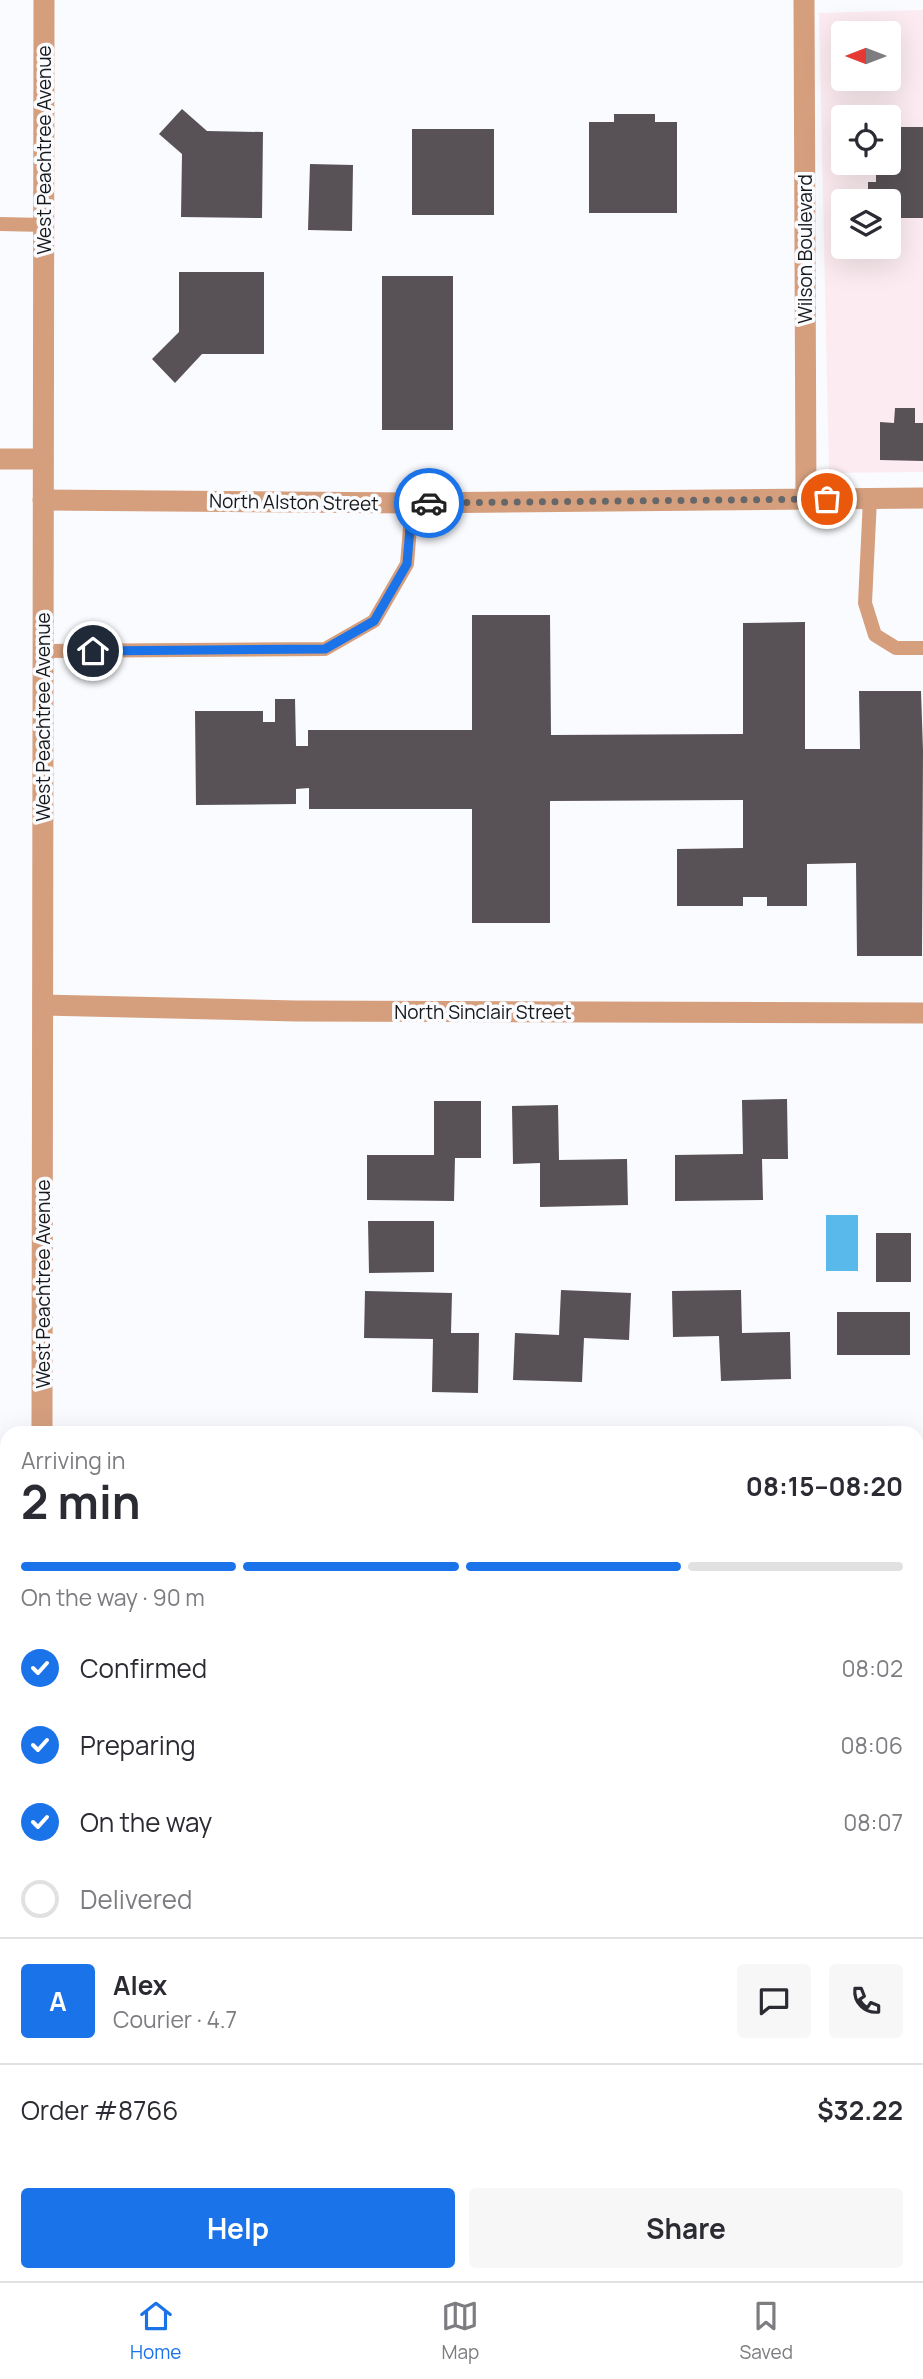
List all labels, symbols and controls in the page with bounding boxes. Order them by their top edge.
north arrow [831,21,901,91]
map controls [831,21,901,259]
street label: West Peachtree Avenue [31,45,57,255]
button: locate [831,105,901,175]
street label: Wilson Boulevard [792,174,818,324]
button: layers [831,189,901,259]
courier [394,468,464,538]
pin [797,469,857,529]
icon: bag [808,480,846,518]
icon: car [410,484,448,522]
street label: North Alston Street [209,488,379,516]
street label: West Peachtree Avenue [30,612,56,822]
pin [63,621,123,681]
icon: home [74,632,112,670]
street label: North Sinclair Street [394,999,572,1025]
street label: West Peachtree Avenue [30,1179,56,1389]
text: Arriving in [21,1444,126,1476]
text: 08:15–08:20 [746,1468,903,1504]
text: 2 min [21,1470,141,1533]
text: On the way · 90 m [21,1581,205,1613]
icon: check [21,1649,59,1687]
text: Confirmed [80,1650,207,1686]
text: 08:02 [842,1652,903,1684]
icon: check [21,1726,59,1764]
text: Preparing [80,1727,196,1763]
text: 08:06 [840,1729,903,1761]
icon: check [21,1803,59,1841]
text: On the way [80,1804,212,1840]
text: 08:07 [843,1806,903,1838]
text: Delivered [80,1881,192,1917]
button: chat [737,1964,811,2038]
button: phone [829,1964,903,2038]
text: Alex [113,1967,167,2003]
text: A [49,1983,67,2019]
text: Courier · 4.7 [113,2003,237,2035]
text: Order #8766 [21,2092,178,2128]
text: $32.22 [817,2092,903,2128]
button: Help [21,2188,455,2268]
button: Share [469,2188,903,2268]
tab: Home [130,2297,181,2365]
tab: Map [441,2297,479,2365]
tab: Saved [739,2297,793,2365]

